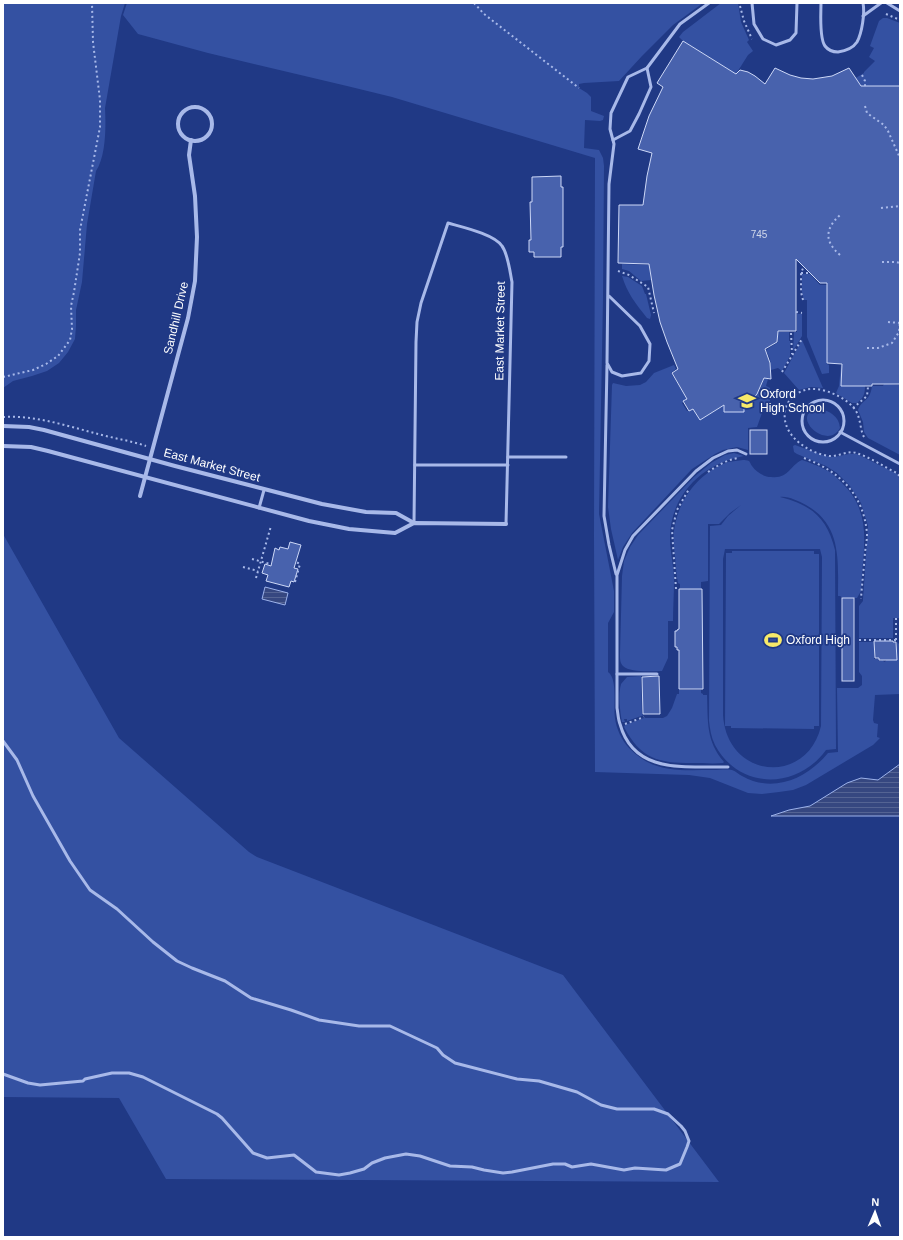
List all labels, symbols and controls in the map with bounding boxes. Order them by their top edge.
house number: 745 [751,229,768,240]
street label: Sandhill Drive [161,280,191,356]
street label: East Market Street [492,281,508,381]
place label: Oxford High School [760,387,825,415]
school or university icon: Oxford High School [737,391,757,411]
street label: East Market Street [162,445,262,485]
sports icon: Oxford High [763,630,783,650]
place label: Oxford High [786,633,850,647]
north arrow [855,1192,895,1232]
text: N [871,1196,880,1208]

